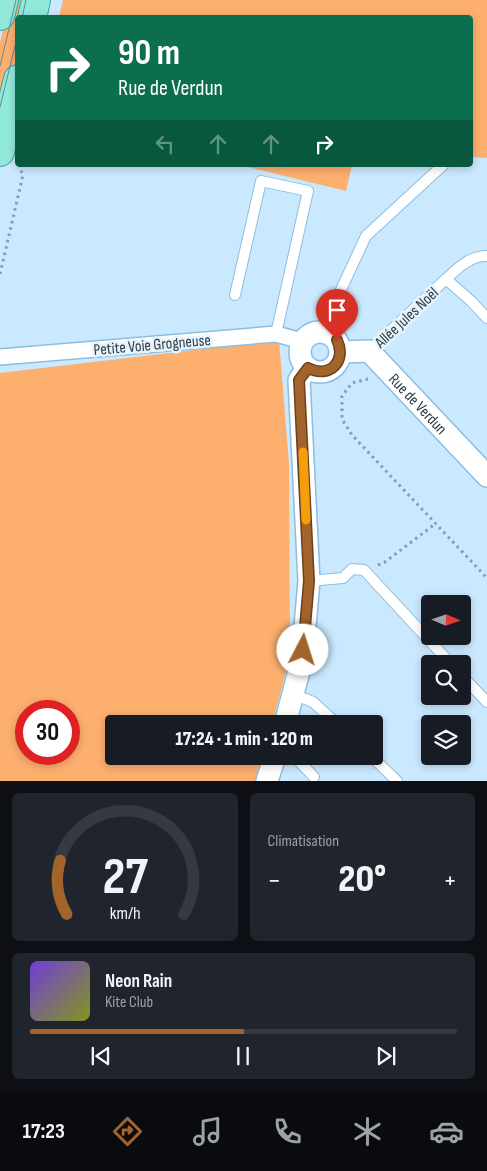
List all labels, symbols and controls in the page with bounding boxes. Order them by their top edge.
text: 90 m [118,32,180,75]
icon: right [35,35,100,100]
text: Rue de Verdun [118,75,223,102]
icon: left [151,130,179,158]
icon: ahead [204,130,232,158]
icon: ahead [257,130,285,158]
icon: right [310,130,338,158]
street label: Allée Jules Noël [370,284,443,353]
pin [316,289,358,340]
icon: arrive [323,296,351,324]
street label: Petite Voie Grogneuse [93,331,211,360]
street label: Rue de Verdun [384,370,450,439]
north arrow [421,595,471,645]
map controls [421,595,471,765]
position arrow [276,623,328,675]
button: search [421,655,471,705]
speed limit sign: 30 [15,700,80,765]
button: layers [421,715,471,765]
text: 17:24 · 1 min · 120 m [175,728,313,751]
text: Climatisation [268,832,339,851]
text: 27 [102,846,148,909]
text: 20° [338,857,386,902]
text: − [268,864,281,897]
text: + [443,864,457,897]
text: km/h [109,903,140,924]
text: Neon Rain [105,970,172,993]
text: Kite Club [105,993,153,1012]
icon: previous [87,1042,115,1070]
icon: pause [229,1042,257,1070]
icon: next [372,1042,400,1070]
icon: directions [110,1114,145,1149]
icon: music [190,1114,225,1149]
icon: phone [270,1114,305,1149]
icon: climate [350,1114,385,1149]
icon: car [429,1114,464,1149]
text: 17:23 [22,1118,65,1145]

